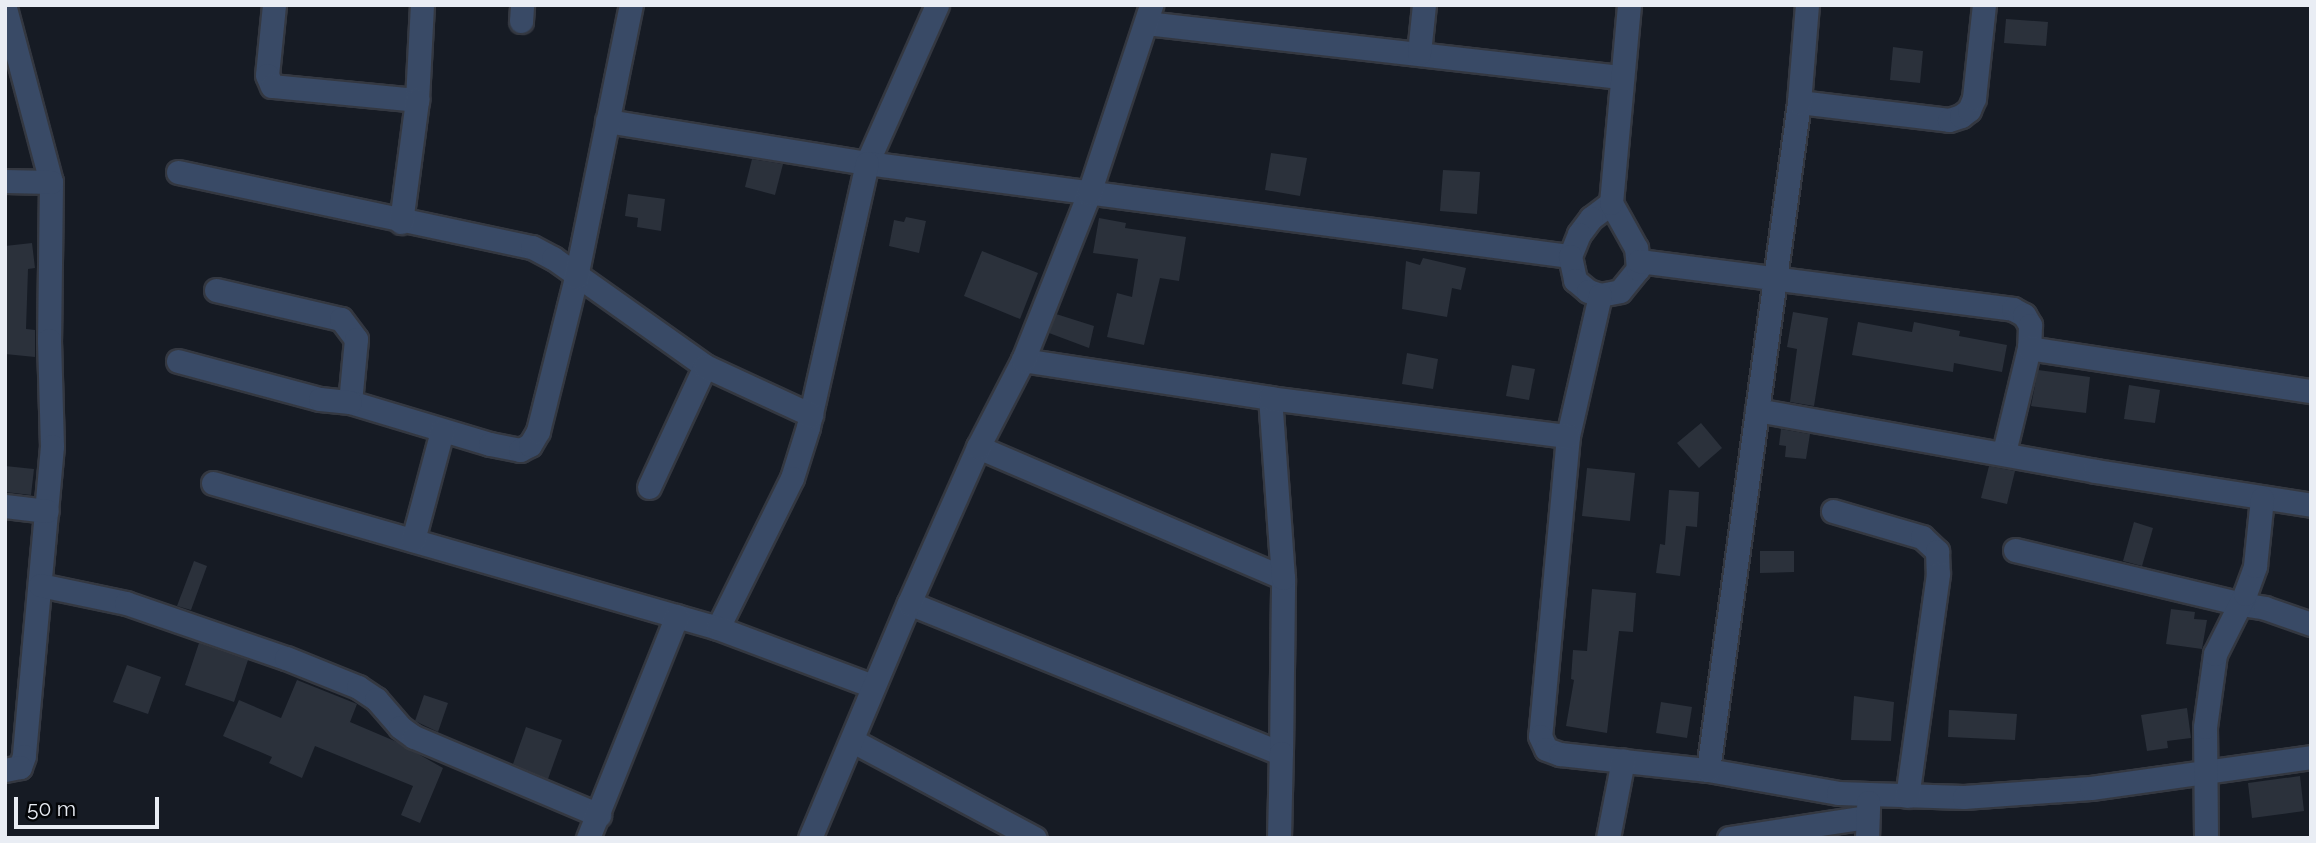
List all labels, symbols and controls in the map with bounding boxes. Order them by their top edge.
scale bar [18,784,163,828]
text: 50 m [27,796,76,821]

